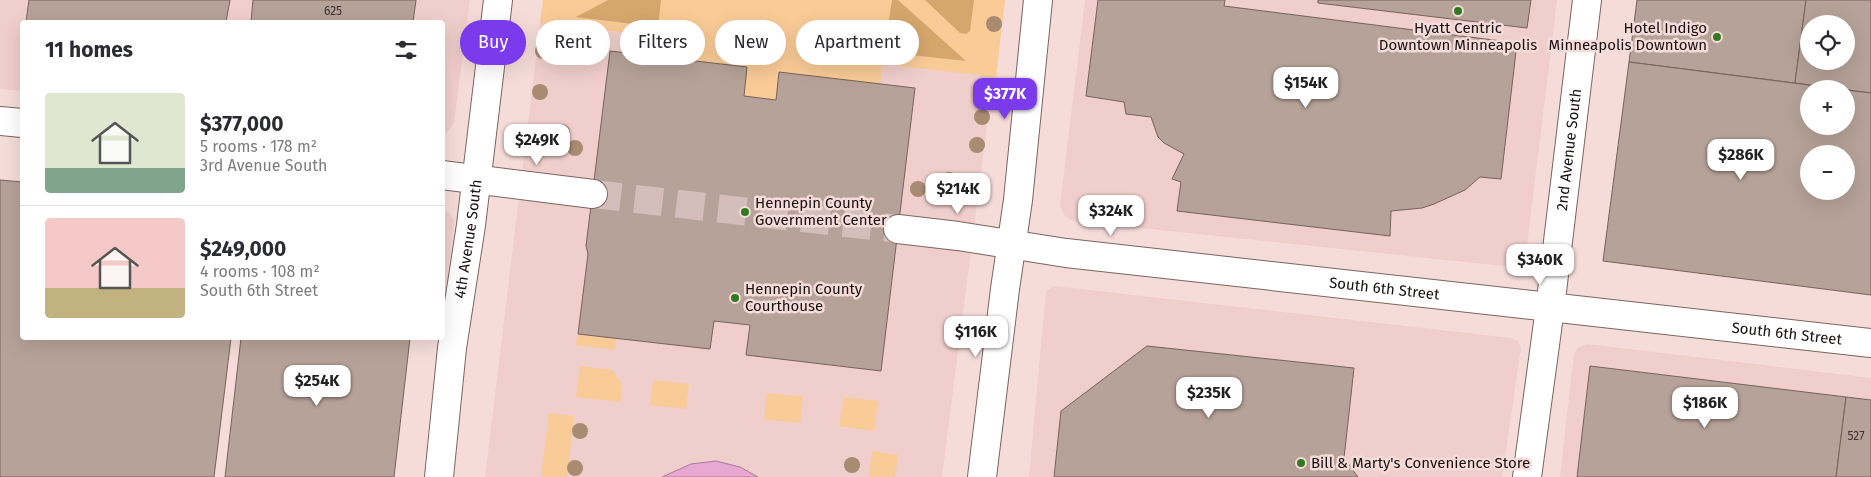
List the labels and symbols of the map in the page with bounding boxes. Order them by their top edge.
house number: 625 [324,4,342,18]
marker: Hyatt Centric Downtown Minneapolis [1452,5,1464,17]
place label: Hyatt Centric Downtown Minneapolis [1379,19,1537,54]
place label: Hotel Indigo Minneapolis Downtown [1549,19,1707,54]
marker: Hotel Indigo Minneapolis Downtown [1711,31,1723,43]
pin: $154K [1271,66,1341,109]
pin: $377K [970,78,1040,120]
street label: 2nd Avenue South [1553,88,1585,212]
pin: $249K [502,124,572,166]
pin: $286K [1706,138,1776,181]
pin: $214K [923,172,993,215]
street label: 4th Avenue South [451,178,485,300]
place label: Hennepin County Government Center [755,194,887,229]
pin: $324K [1076,194,1146,237]
marker: Hennepin County Government Center [739,206,751,218]
pin: $340K [1505,244,1575,286]
street label: South 6th Street [1328,273,1441,304]
place label: Hennepin County Courthouse [745,280,863,315]
marker: Hennepin County Courthouse [729,292,741,304]
pin: $116K [941,316,1011,358]
street label: South 6th Street [1731,318,1843,349]
pin: $254K [282,364,352,407]
pin: $235K [1174,376,1244,419]
pin: $186K [1670,386,1740,429]
house number: 527 [1847,429,1865,443]
place label: Bill & Marty's Convenience Store [1311,454,1530,472]
marker: Bill & Marty's Convenience Store [1295,457,1307,469]

